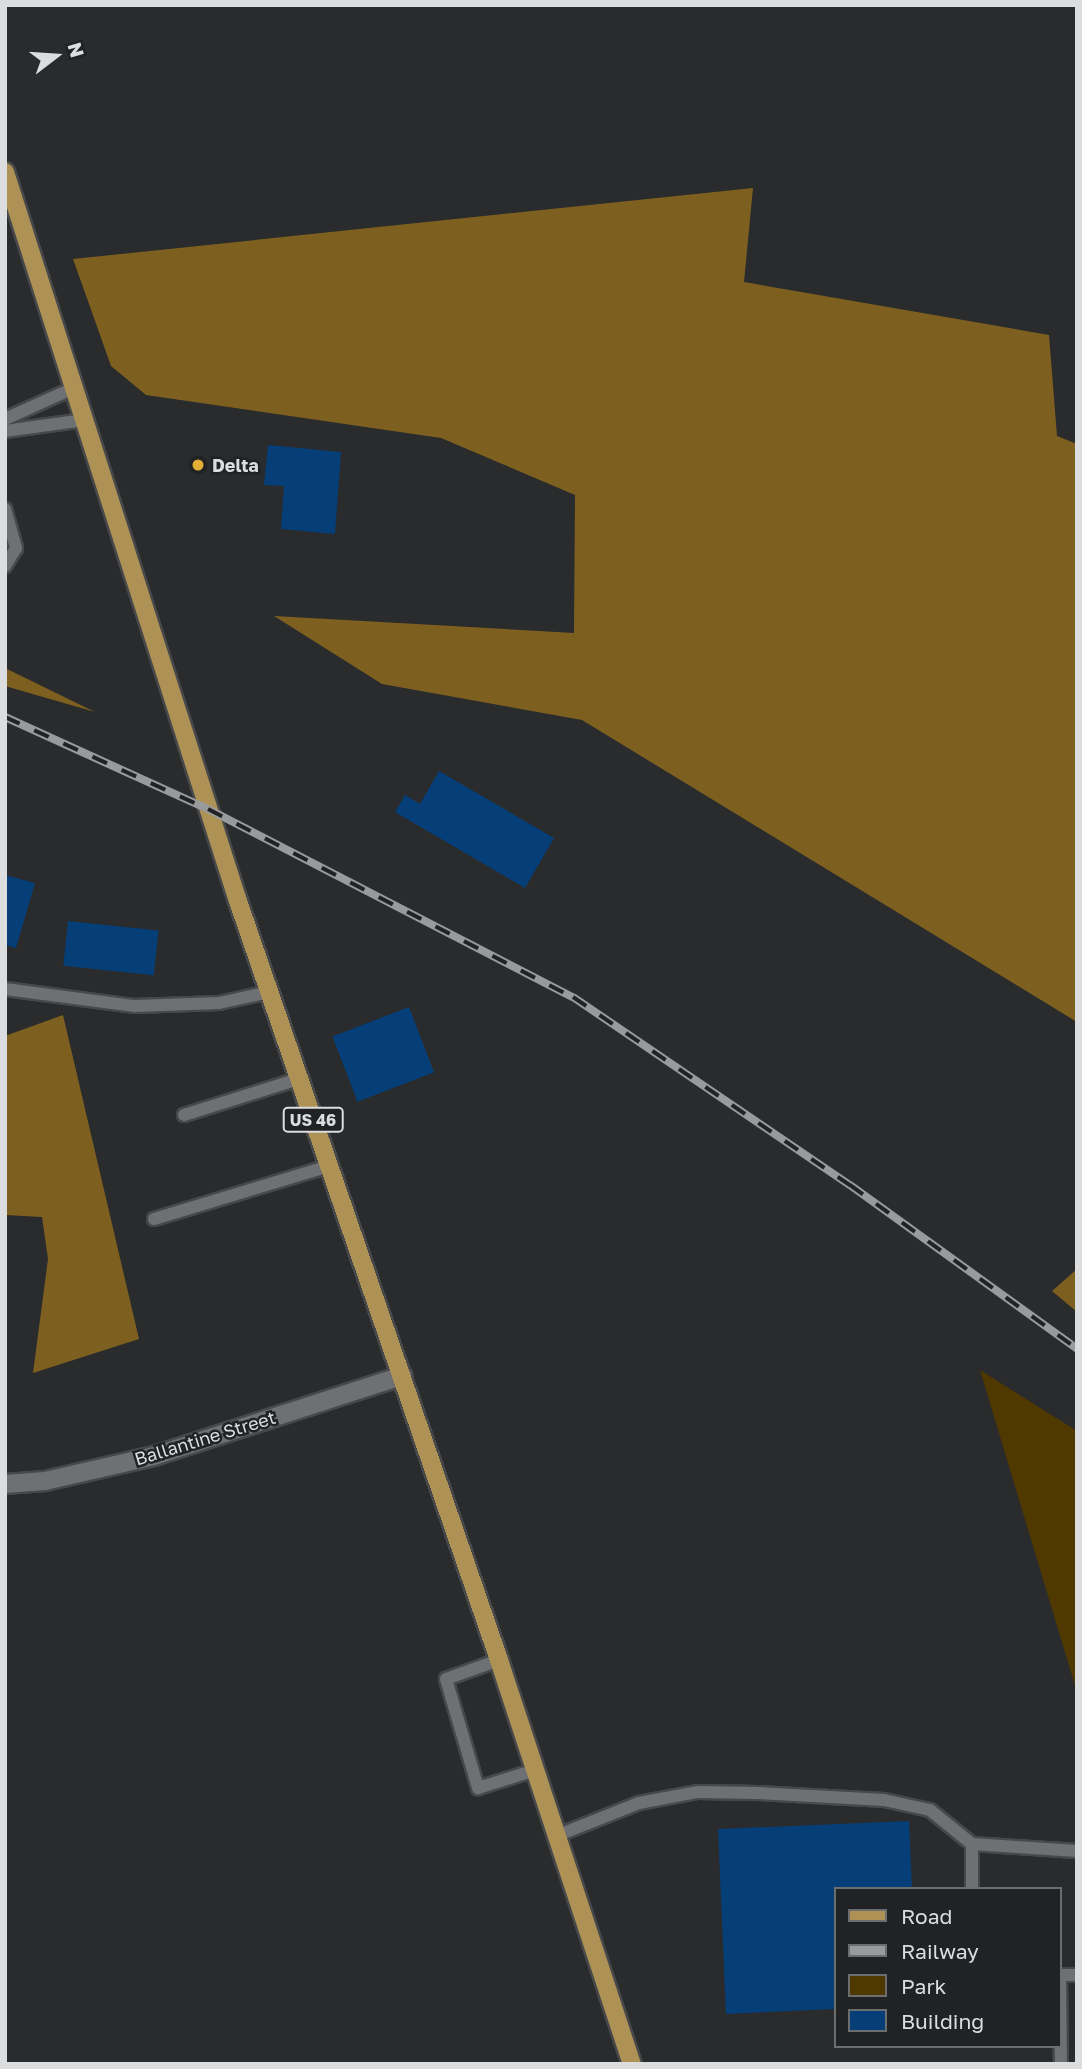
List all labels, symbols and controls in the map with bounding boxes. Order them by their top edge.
north arrow [21,21,91,91]
text: N [63,39,90,60]
place label: Delta [212,454,259,476]
marker: Delta [190,457,206,473]
road number: US 46 [282,1108,344,1132]
street label: Ballantine Street [132,1406,278,1470]
legend [834,1887,1061,2048]
text: Road [901,1903,952,1929]
text: Railway [901,1938,979,1964]
text: Park [901,1973,946,1999]
text: Building [901,2008,984,2034]

